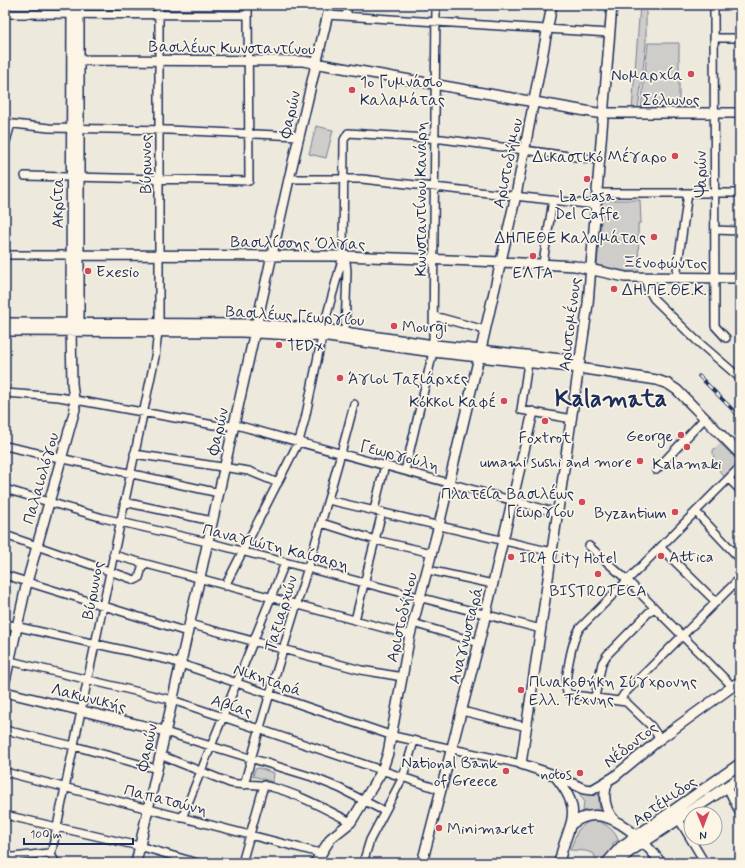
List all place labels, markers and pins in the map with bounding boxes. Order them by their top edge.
place label: Νομαρχία [611,65,683,86]
marker: Νομαρχία [686,69,696,79]
place label: 1ο Γυμνάσιο Καλαμάτας [360,72,445,111]
marker: 1ο Γυμνάσιο Καλαμάτας [347,85,357,95]
place label: Δικαστικό Μέγαρο [533,146,667,168]
marker: Δικαστικό Μέγαρο [670,151,680,161]
marker: La Casa Del Caffe [582,174,592,184]
place label: La Casa Del Caffe [554,186,620,225]
place label: ΔΗΠΕΘΕ Καλαμάτας [495,228,646,249]
marker: ΔΗΠΕΘΕ Καλαμάτας [649,232,659,242]
marker: ΕΛΤΑ [528,251,538,261]
place label: Exesio [96,262,140,283]
place label: ΕΛΤΑ [513,263,553,284]
marker: Exesio [83,266,93,276]
place label: ΔΗ.ΠΕ.ΘΕ.Κ. [622,280,707,301]
marker: ΔΗ.ΠΕ.ΘΕ.Κ. [609,284,619,294]
place label: Mourgi [402,317,447,339]
marker: Mourgi [389,321,399,331]
place label: TEDx [287,336,323,357]
marker: TEDx [274,340,284,350]
place label: Άγιοι Ταξιάρχες [348,369,468,390]
marker: Άγιοι Ταξιάρχες [335,373,345,383]
place label: Κόκκοι Καφέ [409,391,496,413]
marker: Κόκκοι Καφέ [499,396,509,406]
marker: Foxtrot [540,416,550,426]
place label: George [626,426,673,448]
place label: Foxtrot [518,428,572,449]
marker: George [676,430,686,440]
marker: Kalamaki [682,442,692,452]
place label: umami sushi and more [480,452,632,473]
place label: Kalamaki [652,454,722,475]
marker: umami sushi and more [635,456,645,466]
place label: Πλατεία Βασιλέως Γεωργίου [441,483,574,523]
marker: Πλατεία Βασιλέως Γεωργίου [577,497,587,507]
place label: Byzantium [594,503,667,524]
marker: Byzantium [670,507,680,517]
place label: Attica [669,547,714,568]
place label: IRA City Hotel [519,548,617,569]
marker: Attica [656,551,666,561]
marker: IRA City Hotel [506,552,516,562]
marker: BISTROTECA [593,569,603,579]
place label: BISTROTECA [549,581,647,602]
place label: Πινακοθήκη Σύγχρονης Ελλ. Τέχνης [529,672,697,711]
marker: Πινακοθήκη Σύγχρονης Ελλ. Τέχνης [516,685,526,695]
place label: National Bank of Greece [401,753,498,792]
place label: notos [540,764,572,785]
marker: National Bank of Greece [501,766,511,776]
marker: notos [575,768,585,778]
place label: Minimarket [447,819,535,840]
marker: Minimarket [434,823,444,833]

